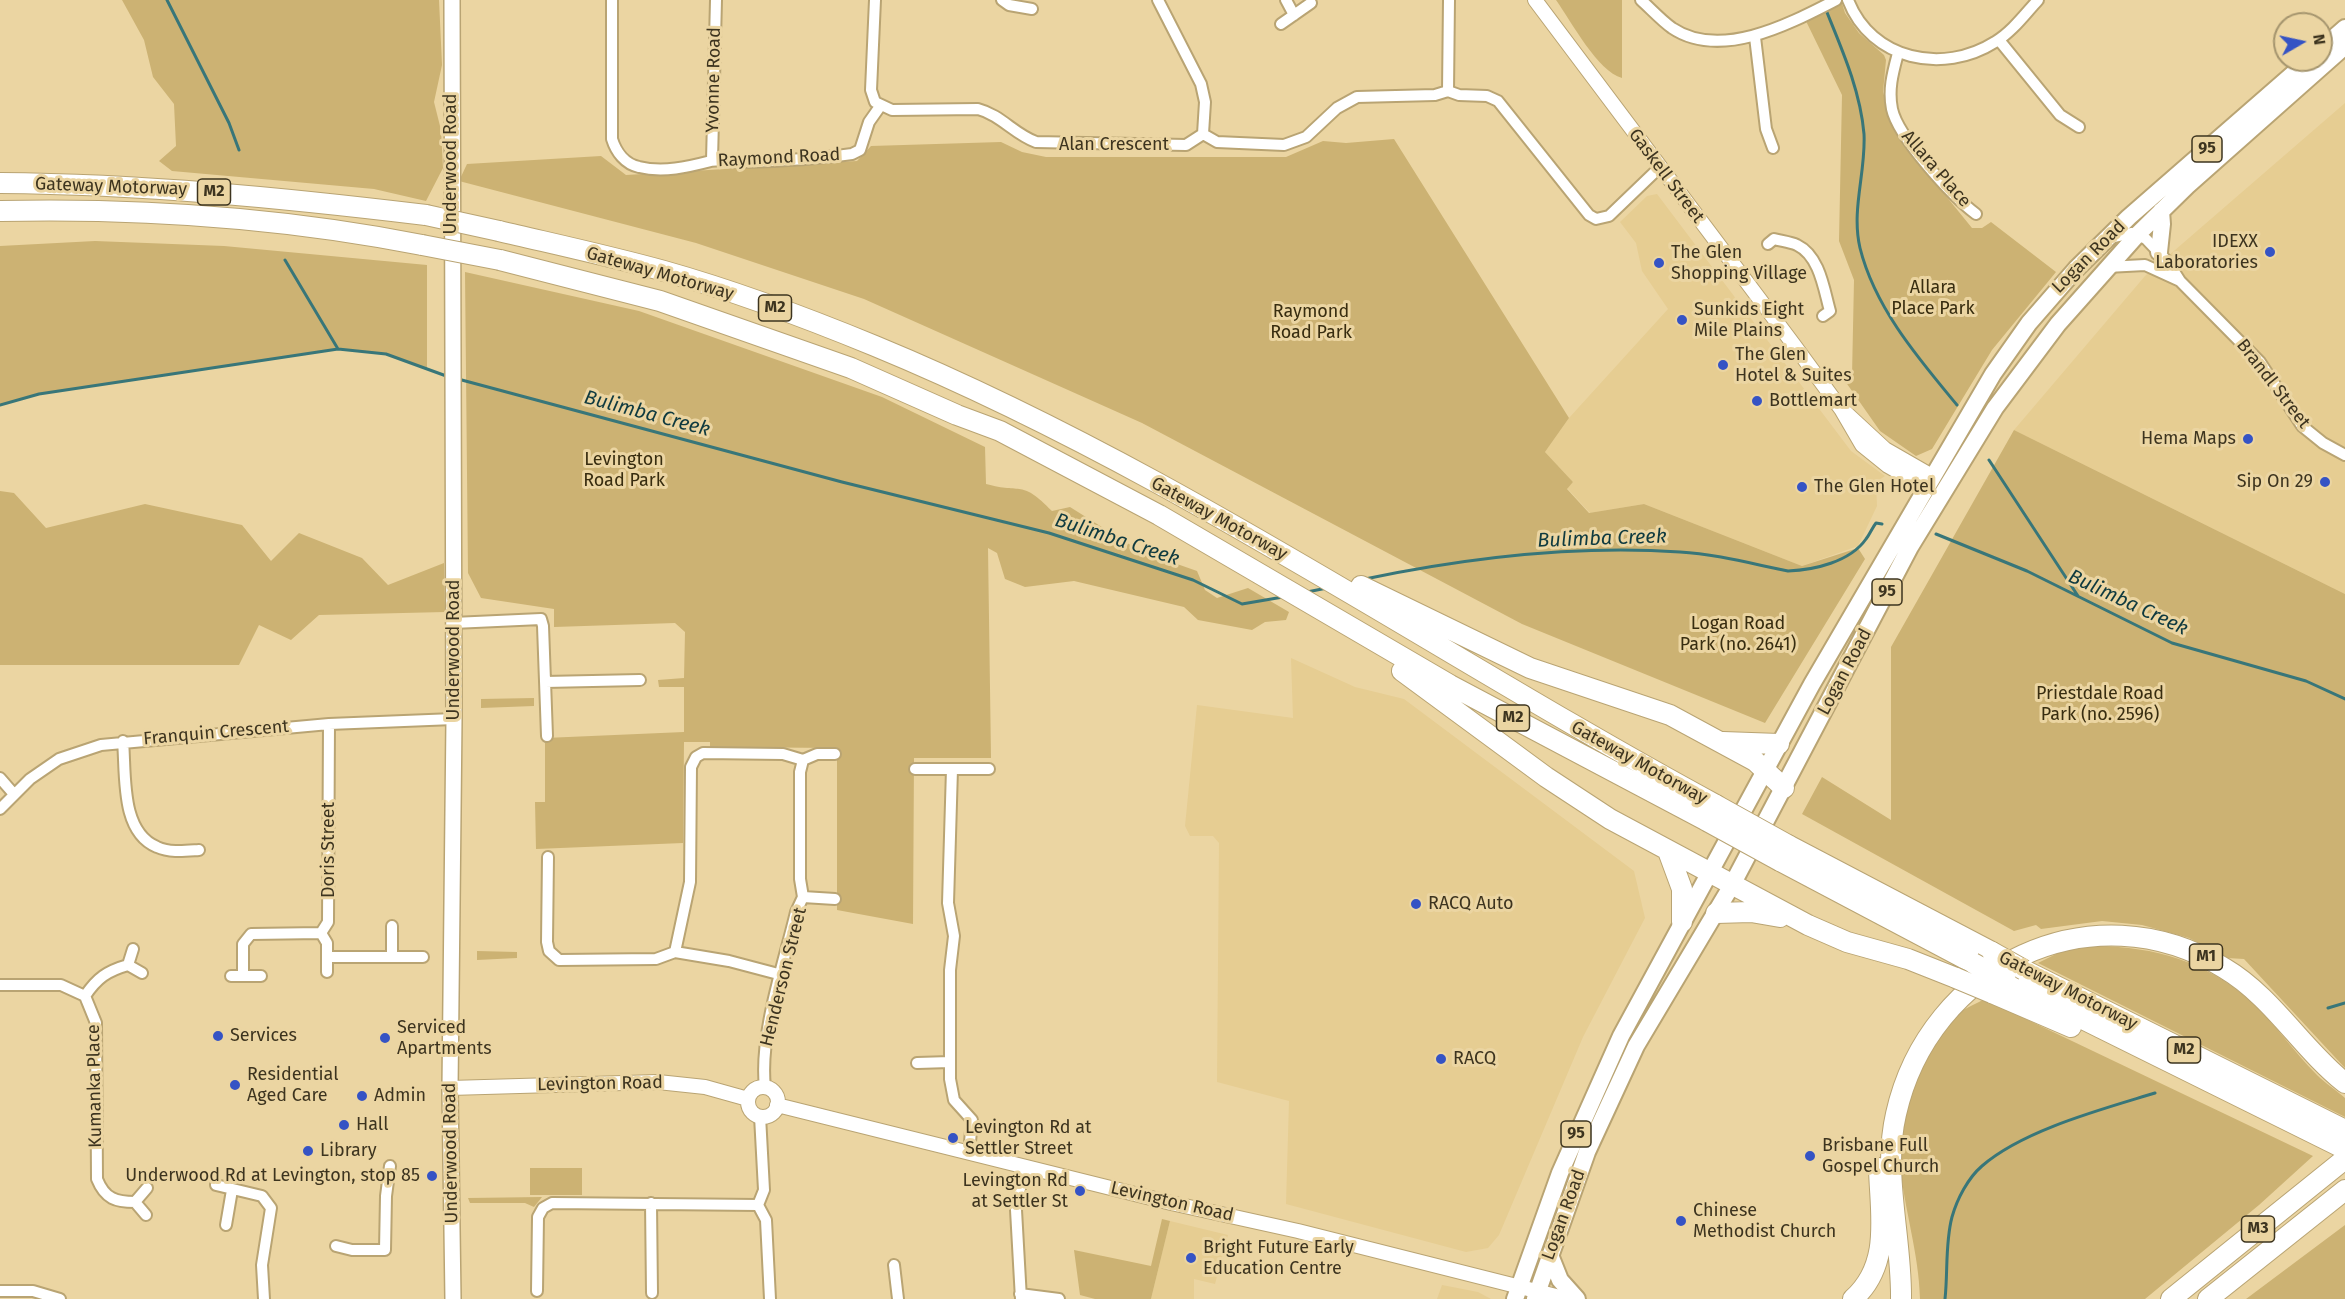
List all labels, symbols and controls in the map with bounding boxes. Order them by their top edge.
north arrow [2273,12,2333,72]
street label: Yvonne Road [702,27,726,133]
text: N [2309,33,2330,46]
street label: Underwood Road [440,94,462,234]
street label: Gaskell Street [1624,125,1708,227]
street label: Allara Place [1897,126,1975,212]
street label: Alan Crescent [1059,134,1169,156]
road number: 95 [2192,136,2222,162]
street label: Raymond Road [717,144,841,172]
street label: Gateway Motorway [35,174,187,200]
road number: M2 [198,179,230,205]
street label: Logan Road [2048,216,2130,298]
place label: IDEXX Laboratories [2155,231,2258,274]
place label: The Glen Shopping Village [1671,242,1807,284]
street label: Gateway Motorway [584,243,736,305]
marker: IDEXX Laboratories [2263,245,2277,259]
marker: The Glen Shopping Village [1652,256,1666,270]
park label: Allara Place Park [1891,277,1975,320]
road number: M2 [758,295,792,321]
place label: Sunkids Eight Mile Plains [1694,299,1804,342]
park label: Raymond Road Park [1270,301,1352,344]
marker: Sunkids Eight Mile Plains [1675,313,1689,327]
street label: Brandl Street [2231,335,2315,433]
place label: The Glen Hotel & Suites [1735,344,1852,386]
marker: The Glen Hotel & Suites [1716,358,1730,372]
water label: Bulimba Creek [581,386,713,442]
place label: Bottlemart [1769,390,1857,412]
marker: Bottlemart [1750,394,1764,408]
place label: Hema Maps [2141,428,2236,450]
marker: Hema Maps [2241,432,2255,446]
park label: Levington Road Park [583,449,665,492]
place label: Sip On 29 [2237,471,2313,493]
street label: Gateway Motorway [1147,473,1291,565]
marker: Sip On 29 [2318,475,2332,489]
place label: The Glen Hotel [1814,476,1934,498]
marker: The Glen Hotel [1795,480,1809,494]
water label: Bulimba Creek [1052,509,1182,571]
water label: Bulimba Creek [1537,525,1667,553]
water label: Bulimba Creek [2064,565,2192,641]
road number: 95 [1872,579,1902,605]
street label: Underwood Road [443,580,465,720]
park label: Logan Road Park (no. 2641) [1680,613,1796,656]
street label: Logan Road [1813,625,1877,719]
park label: Priestdale Road Park (no. 2596) [2036,683,2164,726]
road number: M2 [1496,705,1530,731]
street label: Franquin Crescent [142,716,290,750]
street label: Gateway Motorway [1567,717,1711,809]
street label: Doris Street [318,802,340,898]
place label: RACQ Auto [1428,893,1513,915]
marker: RACQ Auto [1409,897,1423,911]
street label: Henderson Street [756,905,812,1049]
road number: M1 [2190,944,2222,970]
street label: Gateway Motorway [1995,947,2141,1035]
place label: Serviced Apartments [397,1017,492,1060]
street label: Kumanka Place [83,1024,107,1148]
place label: Services [230,1025,297,1047]
marker: Services [211,1029,225,1043]
marker: Serviced Apartments [378,1031,392,1045]
road number: M2 [2168,1037,2200,1063]
place label: RACQ [1453,1048,1496,1070]
marker: RACQ [1434,1052,1448,1066]
place label: Residential Aged Care [247,1064,338,1106]
street label: Levington Road [537,1072,663,1096]
marker: Residential Aged Care [228,1078,242,1092]
street label: Underwood Road [439,1082,463,1224]
place label: Admin [374,1085,426,1107]
marker: Admin [355,1089,369,1103]
place label: Hall [356,1114,388,1136]
place label: Levington Rd at Settler Street [965,1117,1092,1160]
marker: Hall [337,1118,351,1132]
road number: 95 [1561,1121,1591,1147]
marker: Levington Rd at Settler Street [946,1131,960,1145]
place label: Brisbane Full Gospel Church [1822,1135,1939,1178]
place label: Library [320,1140,377,1162]
marker: Library [301,1144,315,1158]
marker: Brisbane Full Gospel Church [1803,1149,1817,1163]
place label: Underwood Rd at Levington, stop 85 [125,1165,420,1187]
street label: Logan Road [1538,1167,1590,1263]
marker: Underwood Rd at Levington, stop 85 [425,1169,439,1183]
place label: Levington Rd at Settler St [962,1170,1068,1212]
street label: Levington Road [1108,1177,1236,1227]
marker: Levington Rd at Settler St [1073,1184,1087,1198]
place label: Chinese Methodist Church [1693,1200,1836,1242]
marker: Chinese Methodist Church [1674,1214,1688,1228]
road number: M3 [2242,1216,2274,1242]
place label: Bright Future Early Education Centre [1203,1237,1354,1280]
marker: Bright Future Early Education Centre [1184,1251,1198,1265]

